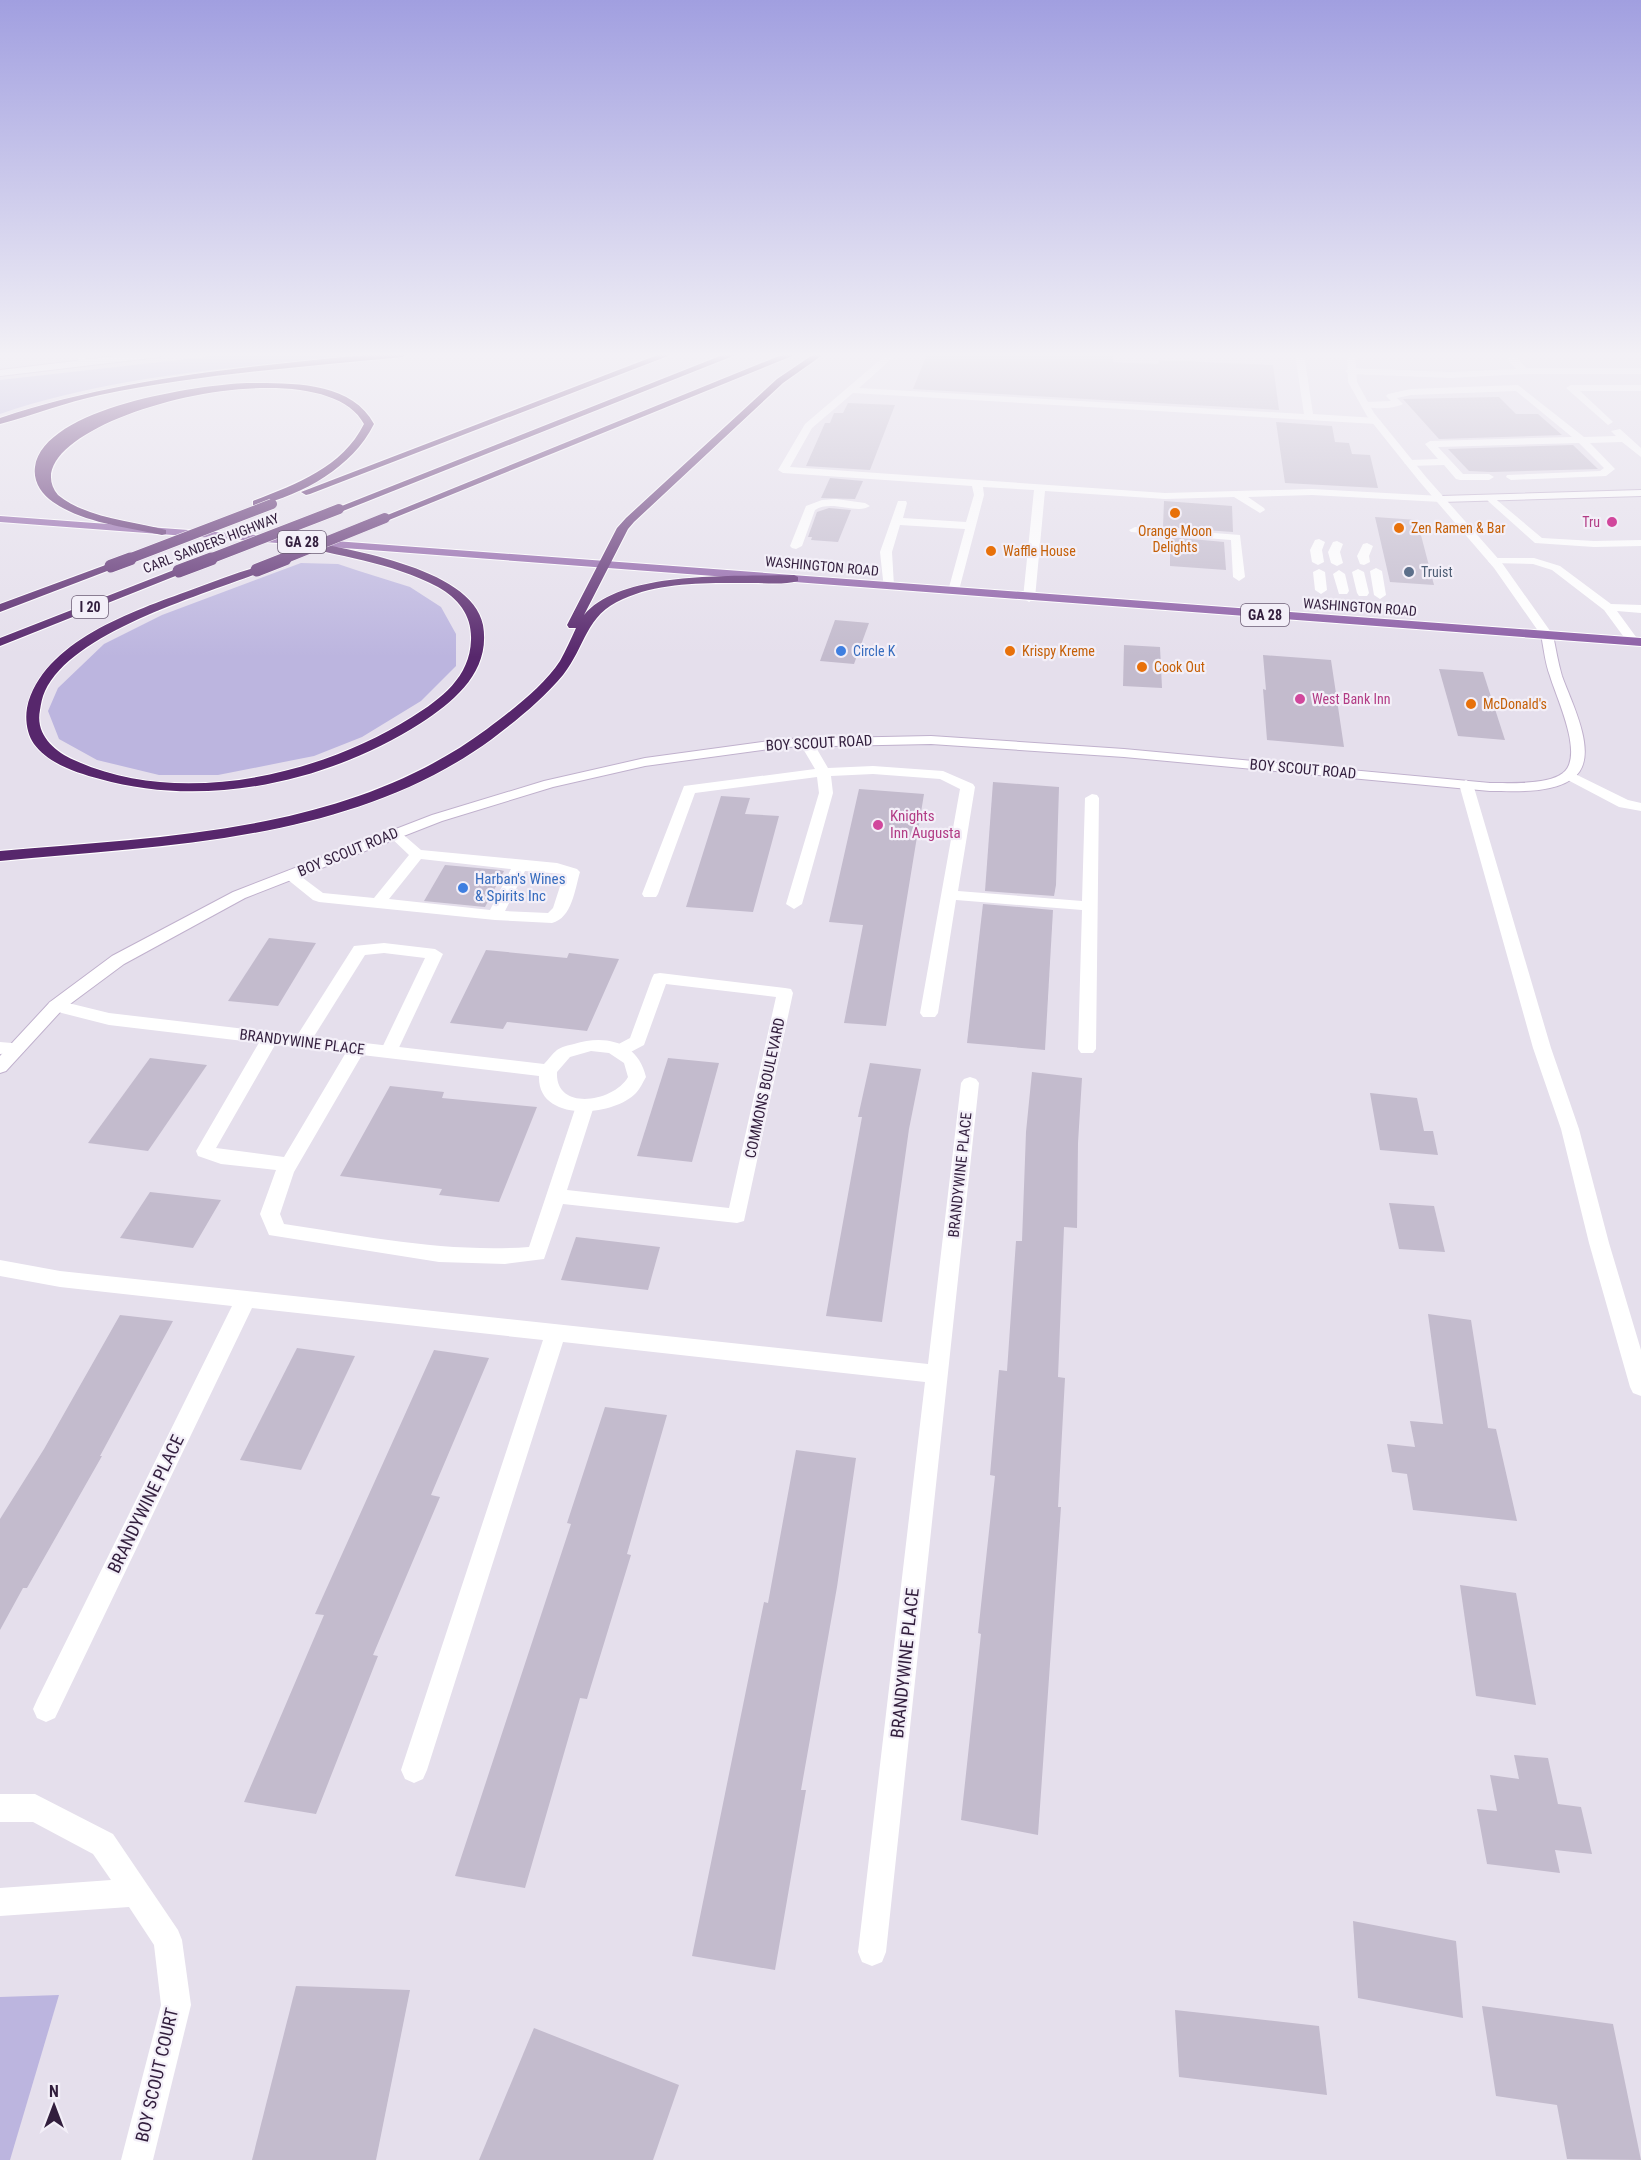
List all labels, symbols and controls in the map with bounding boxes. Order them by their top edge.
marker: Orange Moon Delights [1168,506,1182,520]
street label: CARL SANDERS HIGHWAY [141,509,282,576]
place label: Tru [1582,514,1600,530]
marker: Tru [1605,515,1619,529]
place label: Zen Ramen & Bar [1411,520,1505,536]
marker: Zen Ramen & Bar [1392,521,1406,535]
place label: Orange Moon Delights [1138,523,1212,555]
road number: GA 28 [278,531,326,553]
place label: Waffle House [1003,543,1076,559]
marker: Waffle House [984,544,998,558]
street label: WASHINGTON ROAD [765,553,879,579]
place label: Truist [1421,564,1453,580]
marker: Truist [1402,565,1416,579]
street label: WASHINGTON ROAD [1303,595,1417,619]
road number: I 20 [72,596,108,618]
road number: GA 28 [1241,604,1289,626]
place label: Circle K [853,643,896,659]
place label: Krispy Kreme [1022,643,1095,659]
marker: Circle K [834,644,848,658]
marker: Krispy Kreme [1003,644,1017,658]
place label: Cook Out [1154,659,1205,675]
marker: Cook Out [1135,660,1149,674]
place label: West Bank Inn [1312,691,1390,707]
marker: West Bank Inn [1293,692,1307,706]
place label: McDonald's [1483,696,1547,712]
marker: McDonald's [1464,697,1478,711]
street label: BOY SCOUT ROAD [765,731,873,755]
street label: BOY SCOUT ROAD [1249,755,1357,783]
place label: Knights Inn Augusta [890,807,961,842]
marker: Knights Inn Augusta [871,818,885,832]
street label: BOY SCOUT ROAD [295,824,401,880]
place label: Harban's Wines & Spirits Inc [475,870,566,905]
marker: Harban's Wines & Spirits Inc [456,881,470,895]
street label: COMMONS BOULEVARD [741,1016,789,1160]
street label: BRANDYWINE PLACE [238,1025,366,1059]
street label: BRANDYWINE PLACE [944,1111,976,1239]
street label: BRANDYWINE PLACE [103,1431,188,1576]
street label: BRANDYWINE PLACE [886,1587,923,1739]
street label: BOY SCOUT COURT [131,2006,182,2144]
north arrow [24,2076,84,2136]
text: N [49,2082,59,2101]

